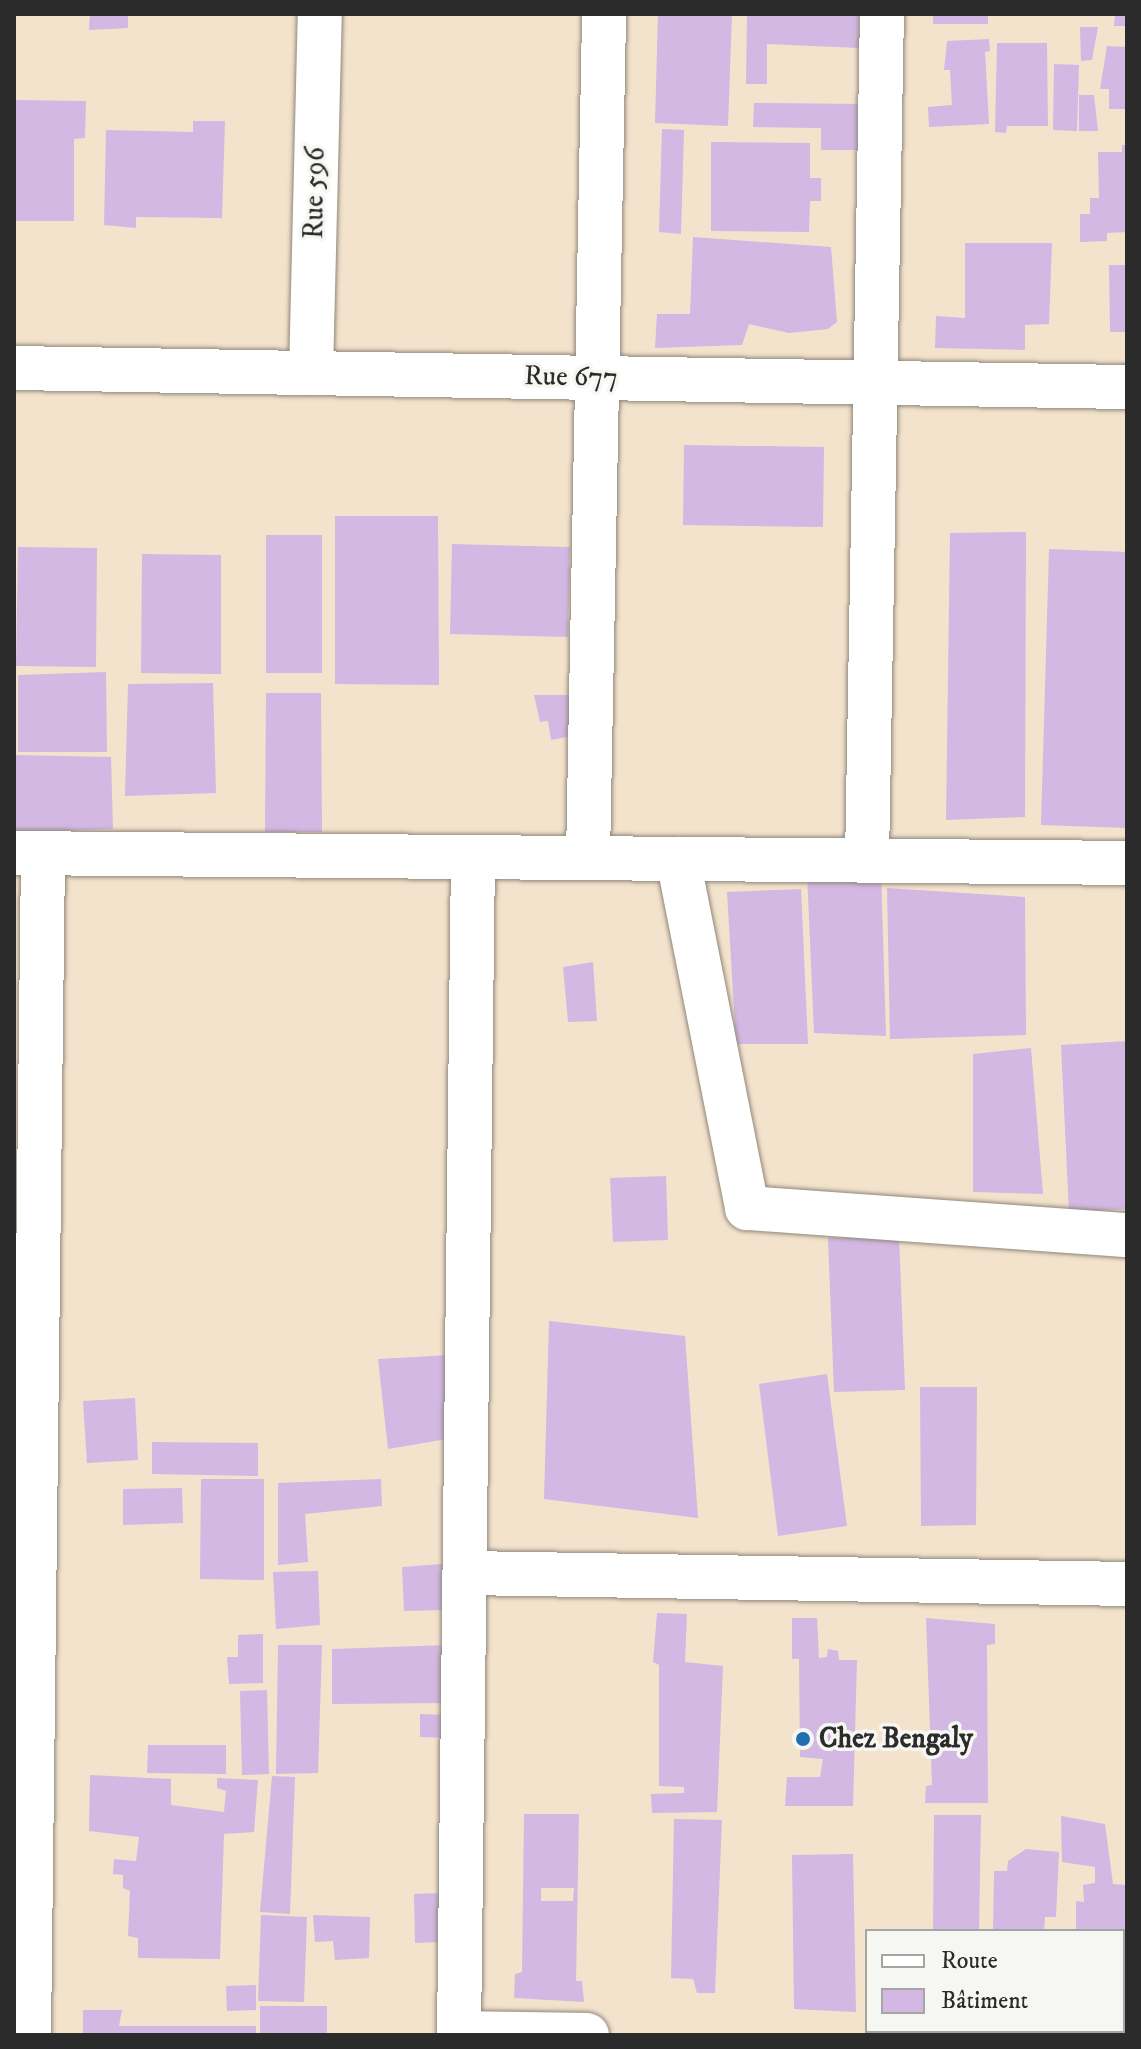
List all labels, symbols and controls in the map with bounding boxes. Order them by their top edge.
street label: Rue 596 [297,147,333,239]
street label: Rue 677 [524,359,618,395]
place label: Chez Bengaly [819,1722,973,1756]
marker: Chez Bengaly [794,1730,812,1748]
legend [865,1929,1125,2033]
text: Route [941,1946,998,1976]
text: Bâtiment [941,1986,1028,2016]

